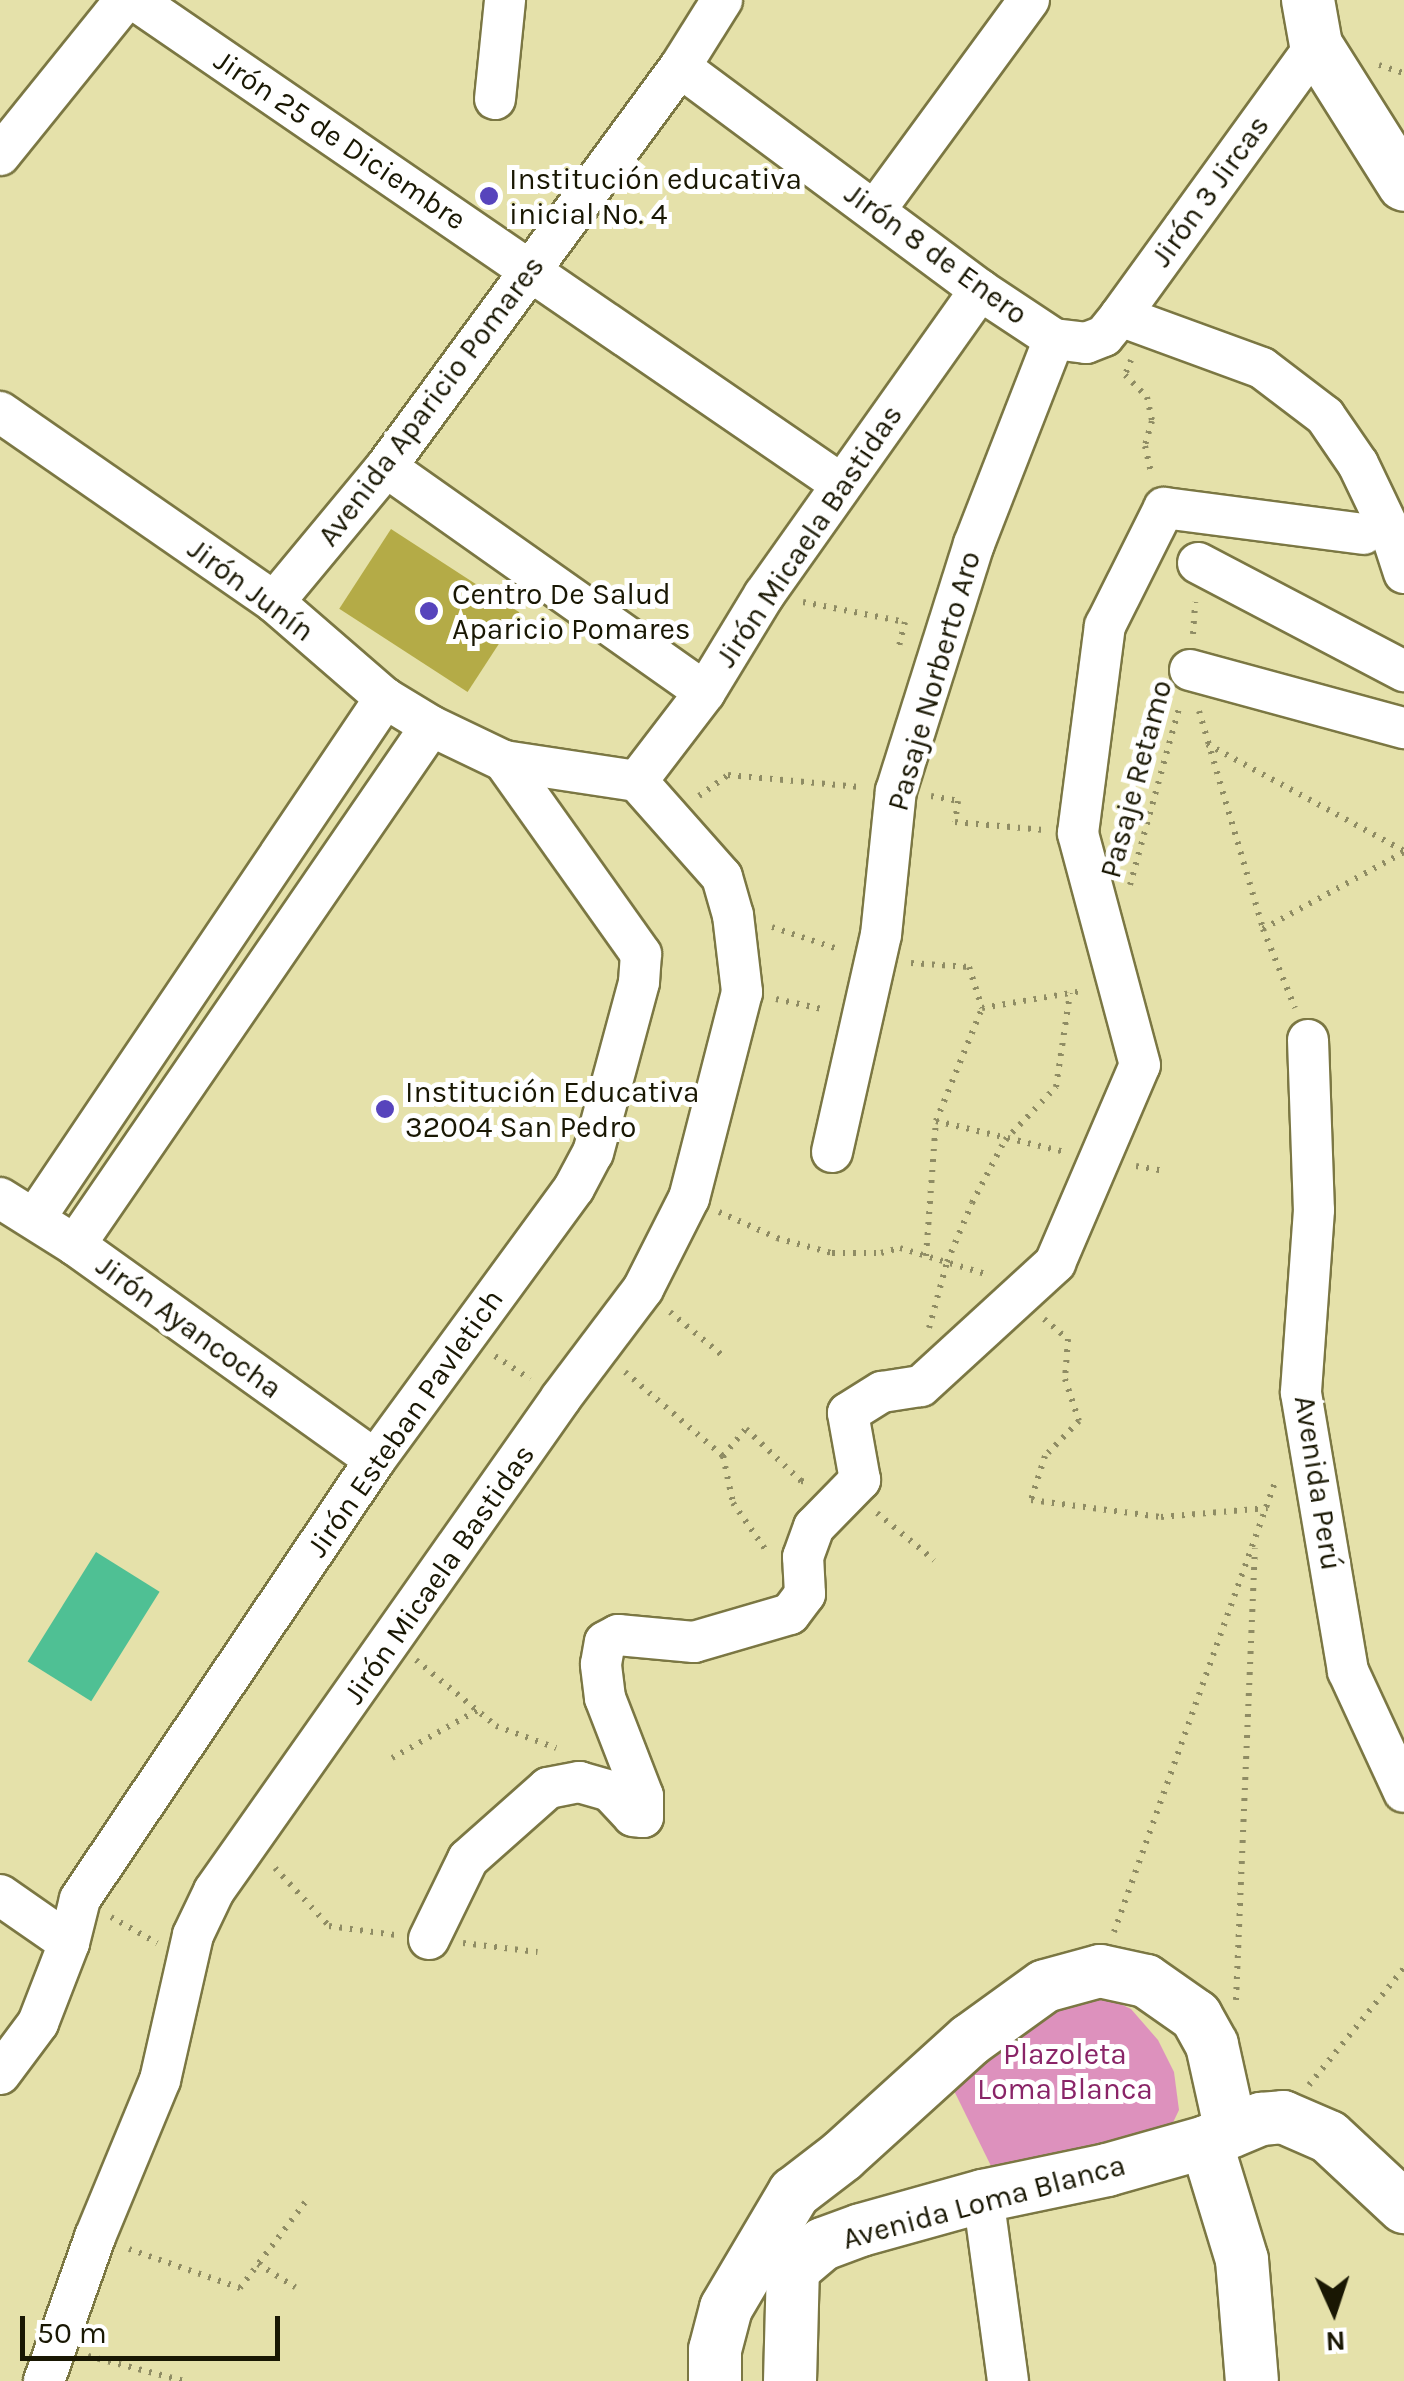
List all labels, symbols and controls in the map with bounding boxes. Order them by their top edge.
street label: Jirón 25 de Diciembre [207,42,473,238]
street label: Jirón 3 Jircas [1143,108,1277,274]
place label: Institución educativa inicial No. 4 [509,161,802,232]
street label: Jirón 8 de Enero [838,176,1034,332]
marker: Institución educativa inicial No. 4 [478,185,500,207]
street label: Avenida Aparicio Pomares [310,249,552,553]
street label: Jirón Micaela Bastidas [708,398,910,674]
street label: Jirón Junín [181,531,321,649]
street label: Pasaje Norberto Aro [880,547,988,815]
place label: Centro De Salud Aparicio Pomares [452,576,691,646]
marker: Centro De Salud Aparicio Pomares [416,598,442,624]
street label: Pasaje Retamo [1092,676,1180,882]
place label: Institución Educativa 32004 San Pedro [405,1074,700,1144]
marker: Institución Educativa 32004 San Pedro [374,1098,396,1120]
street label: Jirón Ayancocha [89,1248,289,1406]
street label: Jirón Esteban Pavletich [299,1282,511,1564]
street label: Avenida Perú [1286,1393,1350,1573]
street label: Jirón Micaela Bastidas [336,1437,542,1711]
park label: Plazoleta Loma Blanca [977,2036,1153,2106]
street label: Avenida Loma Blanca [839,2147,1129,2257]
north arrow [1284,2261,1384,2361]
scale bar [25,2296,285,2358]
text: 50 m [37,2315,107,2351]
text: N [1325,2324,1346,2358]

